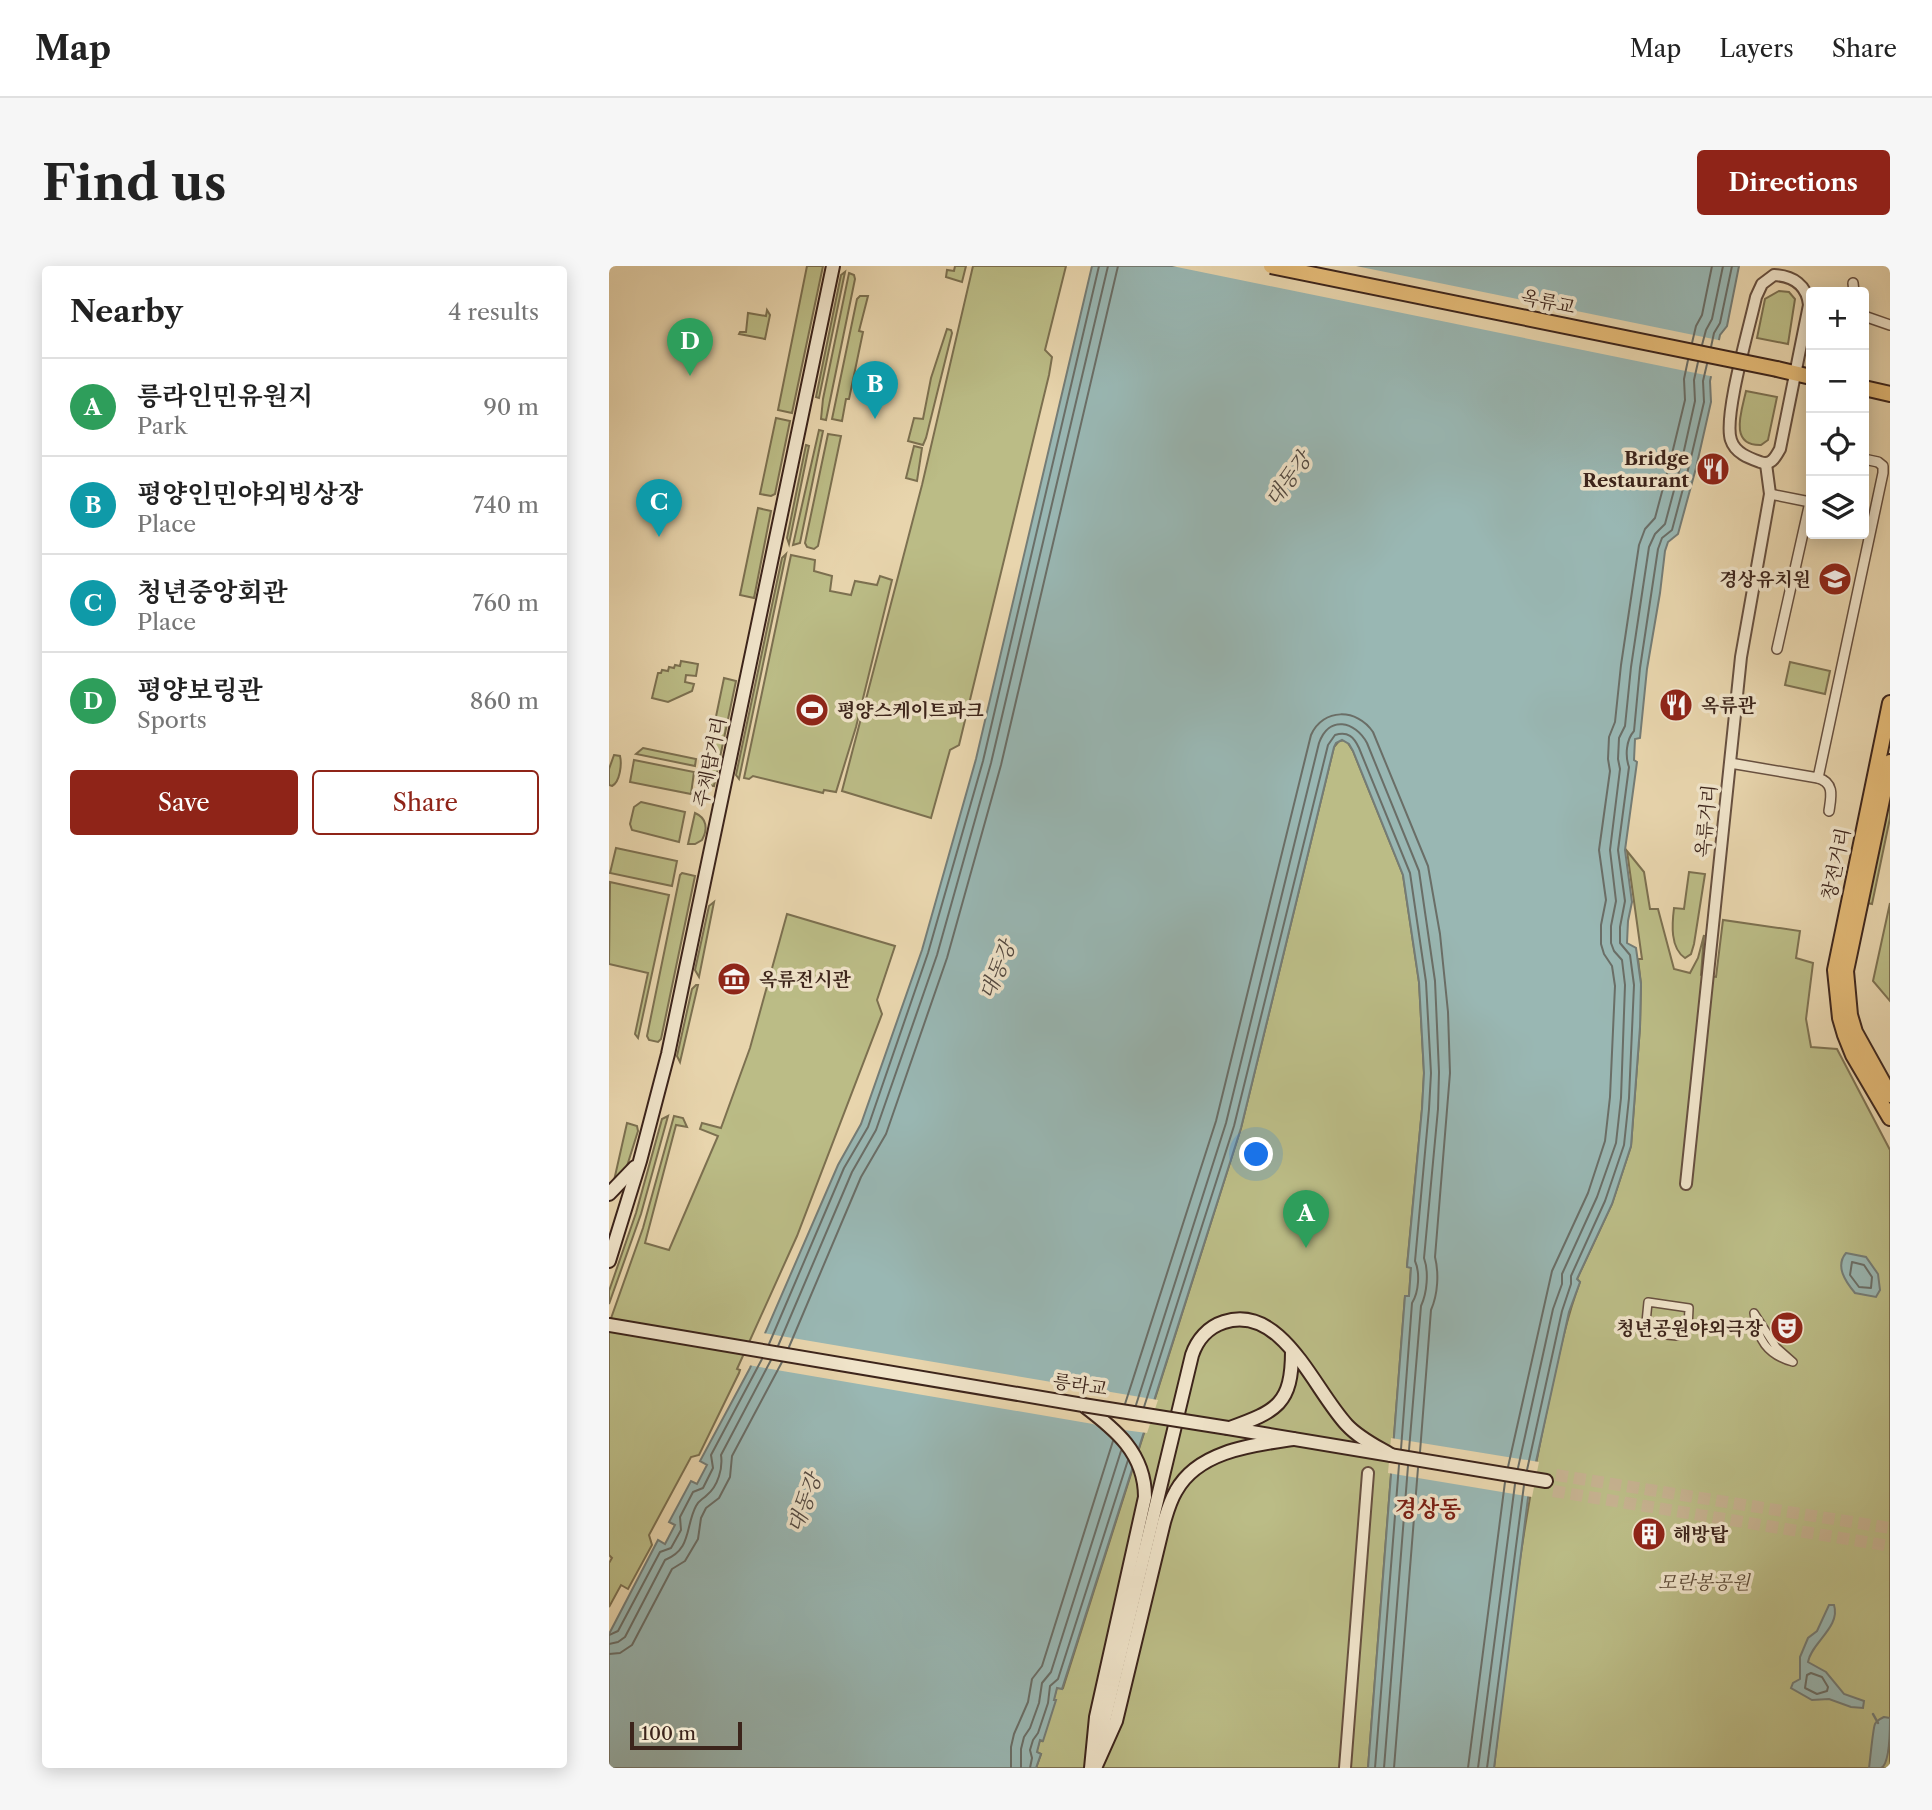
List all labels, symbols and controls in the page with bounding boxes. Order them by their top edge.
text: Map [35,28,111,69]
text: Map [1630,34,1681,63]
text: Layers [1719,34,1794,63]
text: Share [1832,34,1897,63]
button: Directions [1697,150,1890,215]
text: Find us [42,152,226,213]
street label: 옥류교 [1519,285,1577,319]
map controls [1806,287,1869,539]
button: + [1806,287,1869,350]
text: Nearby [70,293,183,330]
text: 4 results [448,298,539,326]
pin: D [667,318,713,376]
button: − [1806,350,1869,413]
pin: B [852,361,898,419]
text: 릉라인민유원지 [137,380,313,412]
text: A [84,393,102,421]
text: 90 m [483,393,539,421]
text: Park [137,412,187,440]
button: locate [1806,413,1869,476]
water label: 대동강 [1260,445,1318,511]
place label: Bridge Restaurant [1582,447,1689,492]
restaurant icon: Bridge Restaurant [1694,450,1732,488]
button: layers [1806,476,1869,539]
text: 평양인민야외빙상장 [137,478,363,510]
pin: C [636,479,682,537]
text: B [84,491,102,519]
text: 740 m [473,491,539,519]
text: Place [137,510,196,538]
school or university icon: 경상유치원 [1816,560,1854,598]
place label: 경상유치원 [1719,568,1811,591]
text: 청년중앙회관 [137,576,288,608]
text: C [84,589,102,617]
text: 760 m [473,589,539,617]
text: Place [137,608,196,636]
text: 평양보링관 [137,674,263,706]
restaurant icon: 옥류관 [1657,686,1695,724]
text: D [83,687,103,715]
text: 860 m [470,687,539,715]
sports icon: 평양스케이트파크 [793,691,831,729]
place label: 옥류관 [1701,694,1757,717]
place label: 평양스케이트파크 [837,699,984,722]
text: Sports [137,706,207,734]
street label: 주체탑거리 [689,715,731,809]
button: Save [70,770,298,835]
button: Share [312,770,539,835]
street label: 옥류거리 [1691,783,1721,859]
street label: 창전거리 [1817,826,1855,902]
water label: 대동강 [974,935,1021,1003]
museum icon: 옥류전시관 [715,960,753,998]
place label: 옥류전시관 [759,968,851,991]
your location [1239,1137,1273,1171]
pin: A [1283,1190,1329,1248]
theatre icon: 청년공원야외극장 [1768,1309,1806,1347]
place label: 청년공원야외극장 [1616,1317,1764,1340]
street label: 릉라교 [1051,1369,1109,1401]
water label: 대동강 [782,1468,827,1536]
district label: 경상동 [1395,1495,1461,1523]
building icon: 해방탑 [1630,1515,1668,1553]
place label: 해방탑 [1673,1523,1729,1546]
park label: 모란봉공원 [1658,1571,1752,1594]
scale bar [630,1719,742,1751]
text: 100 m [641,1722,696,1745]

